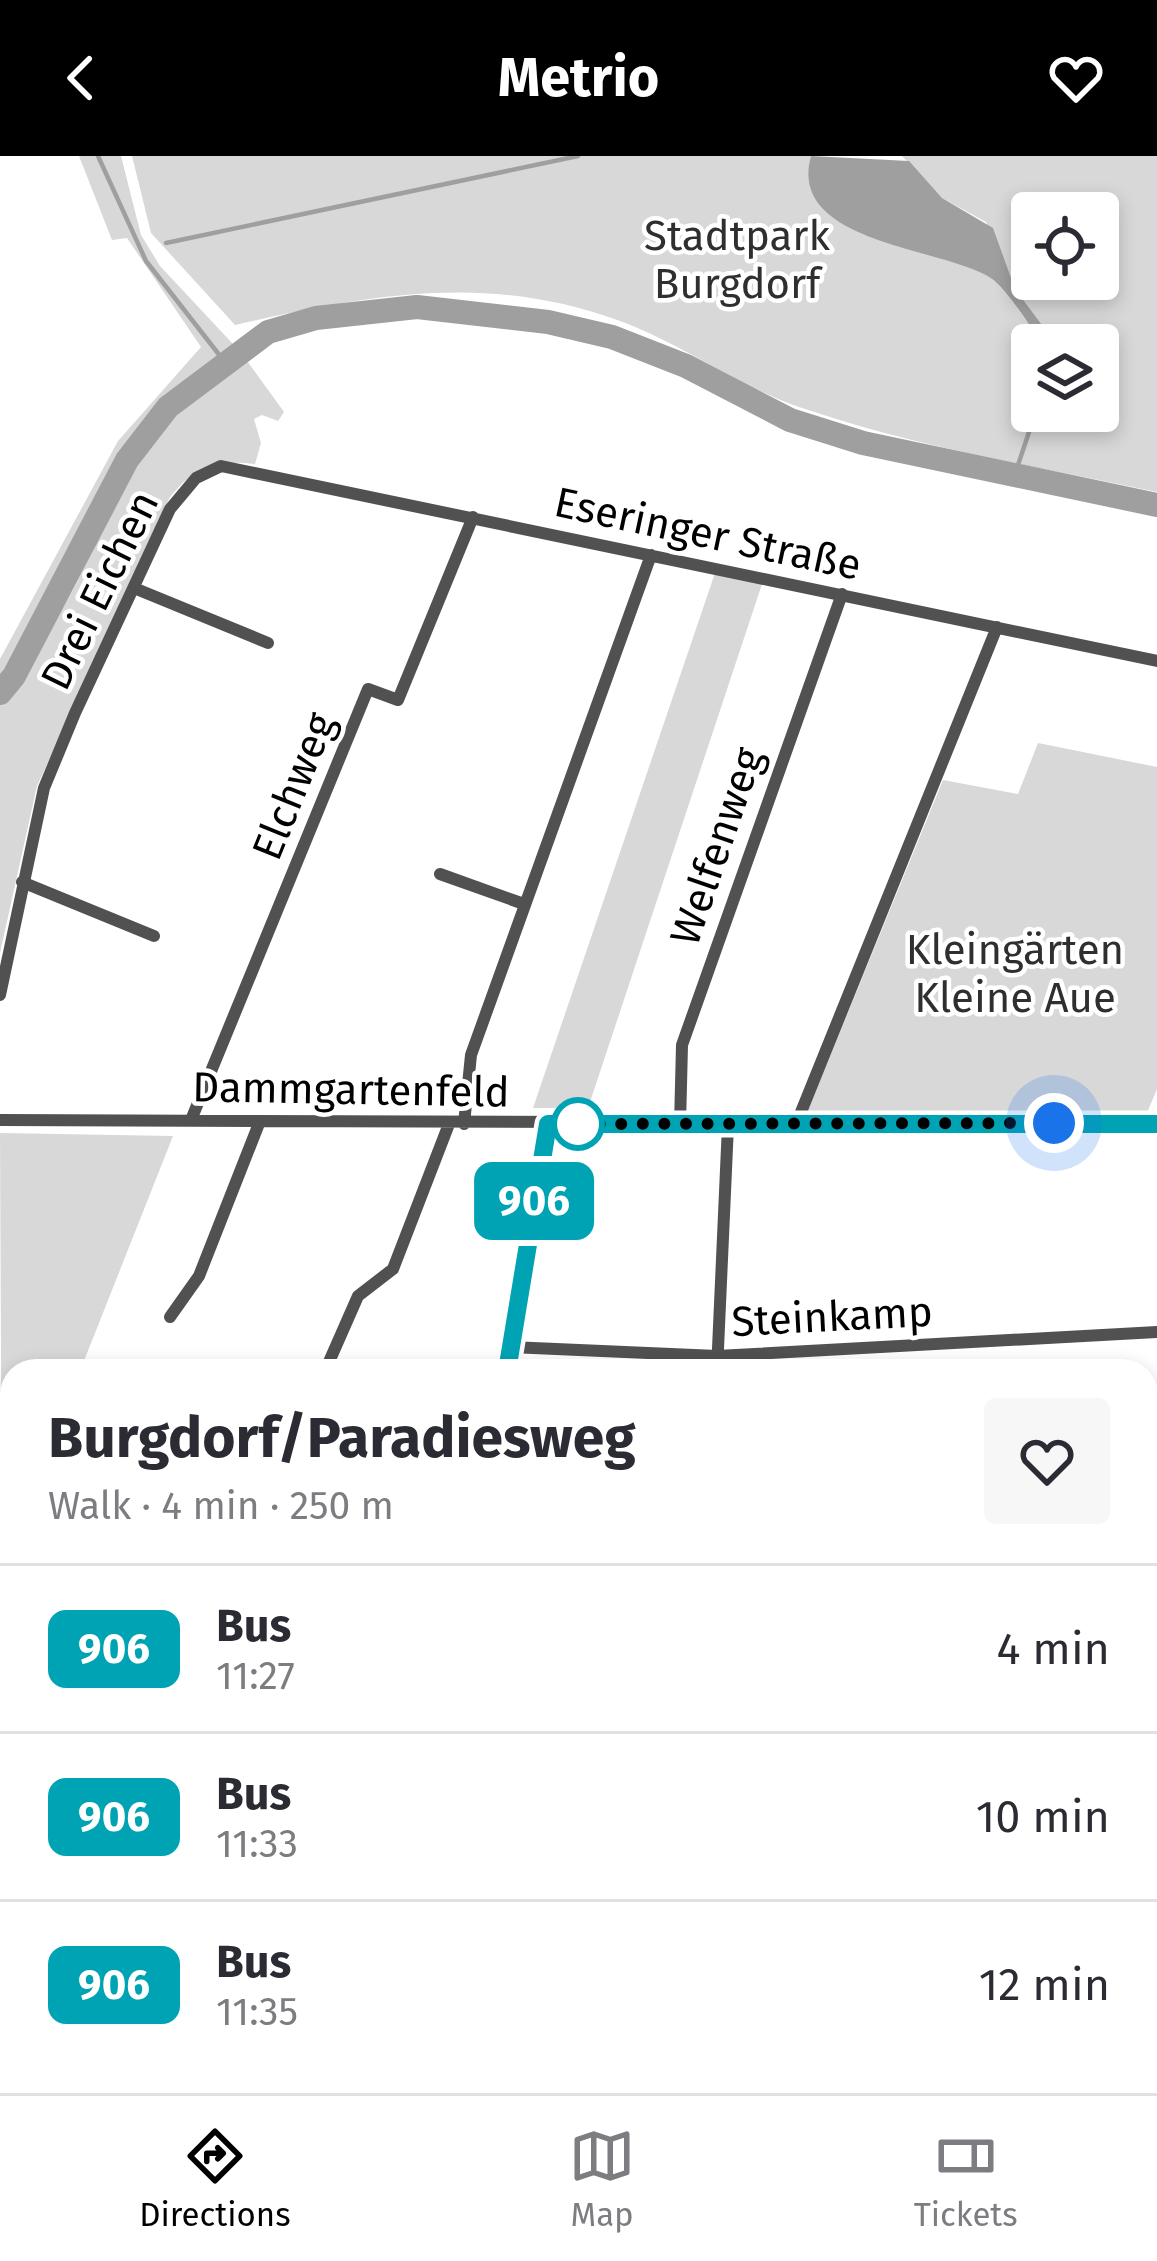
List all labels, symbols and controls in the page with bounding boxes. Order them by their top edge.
icon: back [48,45,114,111]
icon: heart [1043,45,1109,111]
text: Metrio [498,46,659,110]
map controls [1011,192,1119,432]
button: locate [1011,192,1119,300]
park label: Stadtpark Burgdorf [644,211,830,309]
button: layers [1011,324,1119,432]
street label: Eseringer Straße [550,477,866,591]
street label: Drei Eichen [30,483,169,698]
street label: Elchweg [242,706,346,867]
street label: Welfenweg [660,741,774,952]
park label: Kleingärten Kleine Aue [906,925,1124,1023]
street label: Dammgartenfeld [192,1062,510,1118]
your location [1024,1093,1084,1153]
unlabelled marker [553,1099,603,1149]
line badge: 906 [465,1162,603,1240]
text: 906 [498,1176,570,1226]
street label: Steinkamp [730,1287,934,1347]
button: heart [984,1398,1110,1524]
text: Burgdorf/Paradiesweg [48,1404,636,1472]
text: Walk · 4 min · 250 m [48,1483,394,1529]
text: Bus [216,1599,291,1653]
text: 4 min [997,1622,1110,1676]
text: 906 [78,1624,150,1674]
text: 11:27 [216,1653,295,1699]
text: Bus [216,1767,291,1821]
text: 10 min [976,1790,1110,1844]
text: 906 [78,1792,150,1842]
text: 11:33 [216,1821,298,1867]
text: Bus [216,1935,291,1989]
text: 12 min [979,1958,1110,2012]
text: 906 [78,1960,150,2010]
text: 11:35 [216,1989,298,2035]
tab: Directions [139,2123,291,2235]
tab: Map [569,2123,635,2235]
tab: Tickets [914,2123,1018,2235]

